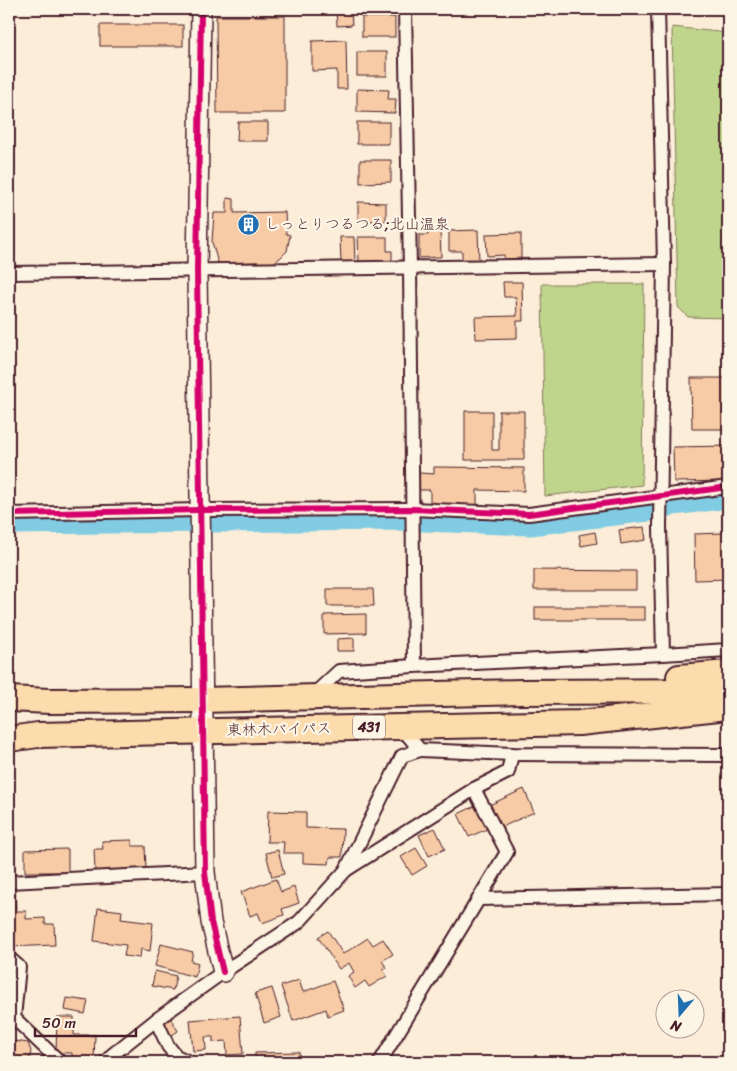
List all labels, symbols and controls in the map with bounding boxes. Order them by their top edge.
place label: しっとりつるつる;北山温泉 [265,211,450,237]
building icon: しっとりつるつる;北山温泉 [237,212,261,236]
street label: 東林木バイパス [226,715,332,743]
road number: 431 [353,716,385,739]
north arrow [654,988,704,1038]
scale bar [35,1006,136,1038]
text: 50 m [42,1010,77,1036]
text: N [667,1012,686,1040]

